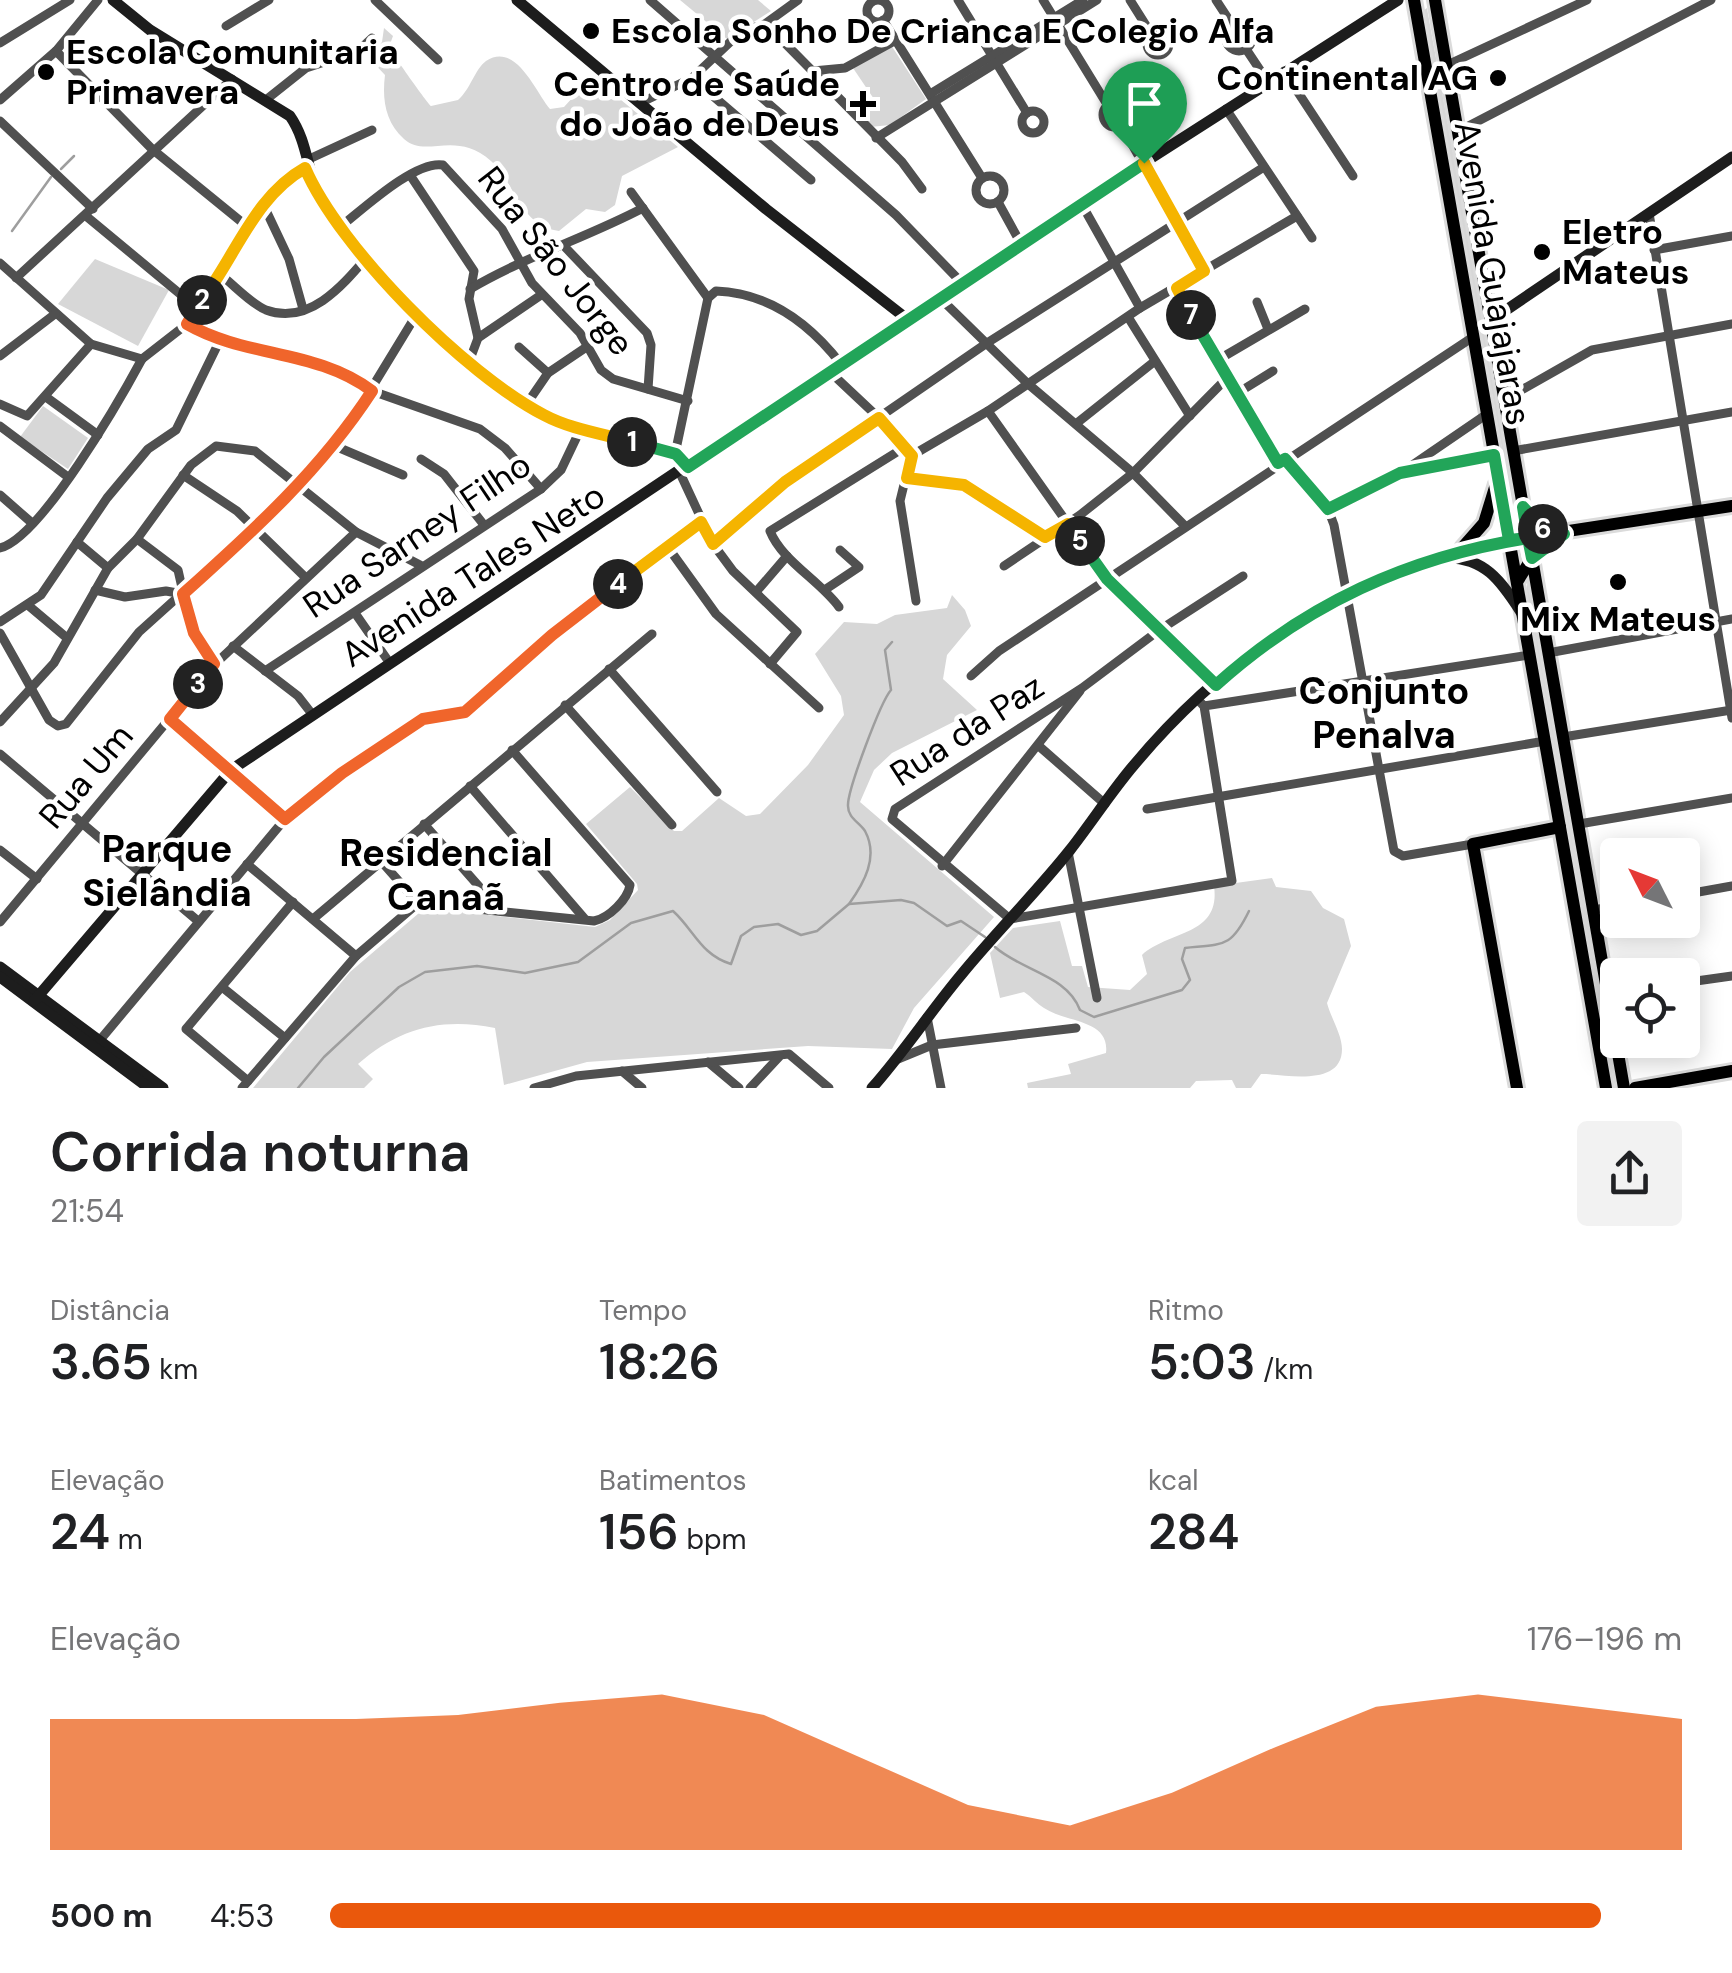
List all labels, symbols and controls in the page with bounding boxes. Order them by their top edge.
place label: Escola Sonho De Crianca E Colegio Alfa [611,8,1275,54]
marker: Escola Sonho De Crianca E Colegio Alfa [580,20,602,42]
place label: Escola Comunitaria Primavera [66,29,399,115]
place label: Continental AG [1216,55,1478,101]
marker: Escola Comunitaria Primavera [35,61,57,83]
place label: Centro de Saúde do João de Deus [553,61,840,147]
pin [1102,61,1187,164]
marker: Continental AG [1487,67,1509,89]
icon: arrive [1117,76,1172,131]
marker: Centro de Saúde do João de Deus [850,91,876,117]
street label: Avenida Guajajaras [1444,117,1542,429]
street label: Rua São Jorge [468,157,644,365]
place label: Eletro Mateus [1562,209,1689,295]
marker: Eletro Mateus [1531,241,1553,263]
pin: 2 [177,275,227,325]
text: 2 [194,281,210,318]
pin: 7 [1166,290,1216,340]
text: 7 [1183,296,1199,333]
pin: 1 [607,417,657,467]
text: 1 [627,423,637,460]
street label: Rua Sarney Filho [294,442,540,628]
street label: Avenida Tales Neto [332,472,614,678]
pin: 6 [1518,504,1568,554]
text: 6 [1534,510,1552,547]
pin: 5 [1055,516,1105,566]
text: 5 [1071,522,1089,559]
pin: 4 [593,559,643,609]
text: 4 [609,565,627,602]
marker: Mix Mateus [1607,571,1629,593]
place label: Mix Mateus [1520,596,1716,642]
pin: 3 [173,659,223,709]
street label: Rua da Paz [881,663,1053,797]
text: 3 [190,665,206,702]
district label: Conjunto Penalva [1298,666,1470,760]
street label: Rua Um [29,714,143,838]
district label: Parque Sielândia [82,824,252,918]
district label: Residencial Canaã [339,828,553,922]
north arrow [1600,838,1700,938]
map controls [1600,838,1700,1058]
button: locate [1600,958,1700,1058]
text: Corrida noturna [50,1116,471,1188]
button: share [1577,1121,1682,1226]
text: 21:54 [50,1190,124,1232]
text: Distância [50,1292,170,1329]
text: Tempo [599,1292,687,1329]
text: Ritmo [1148,1292,1224,1329]
text: 3.65 [50,1329,152,1395]
text: 18:26 [599,1329,720,1395]
text: 5:03 [1148,1329,1256,1395]
text: km [152,1351,198,1388]
text: /km [1256,1351,1313,1388]
text: Elevação [50,1462,165,1499]
text: Batimentos [599,1462,747,1499]
text: kcal [1148,1462,1199,1499]
text: 24 [50,1499,110,1565]
text: 156 [599,1499,679,1565]
text: 284 [1148,1499,1240,1565]
text: m [110,1521,143,1558]
text: bpm [679,1521,746,1558]
text: Elevação [50,1618,181,1660]
text: 176–196 m [1527,1618,1682,1660]
text: 500 m [50,1895,153,1937]
text: 4:53 [210,1895,274,1937]

